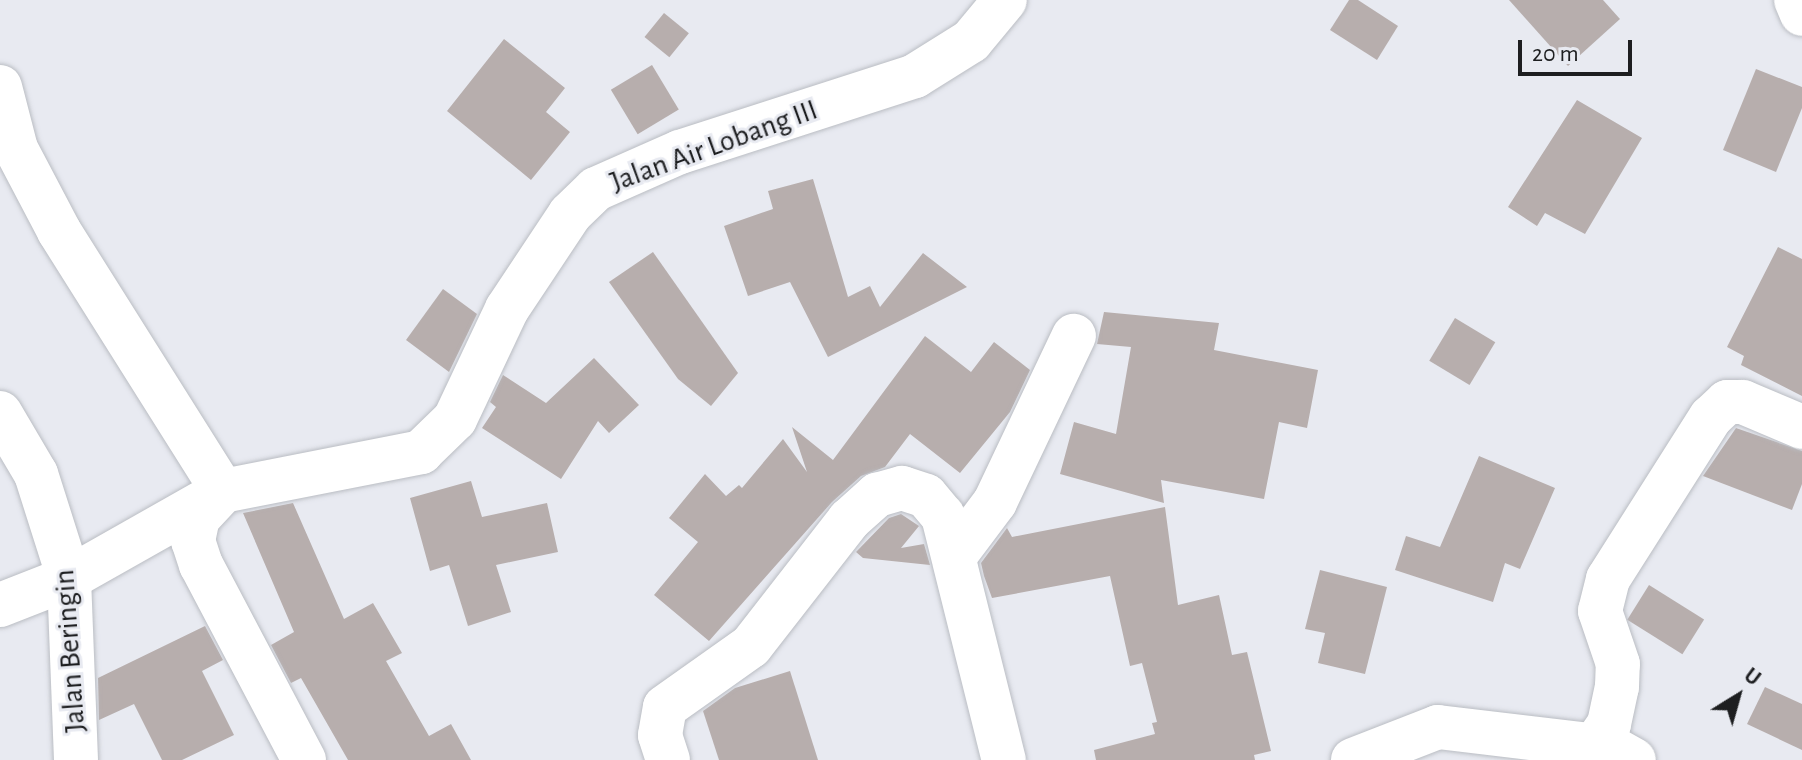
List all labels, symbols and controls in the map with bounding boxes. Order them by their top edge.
scale bar [1522,24,1636,74]
text: 20 m [1532,42,1579,66]
street label: Jalan Air Lobang III [605,92,823,200]
street label: Jalan Beringin [46,568,94,734]
north arrow [1698,656,1778,736]
text: U [1740,664,1765,690]

